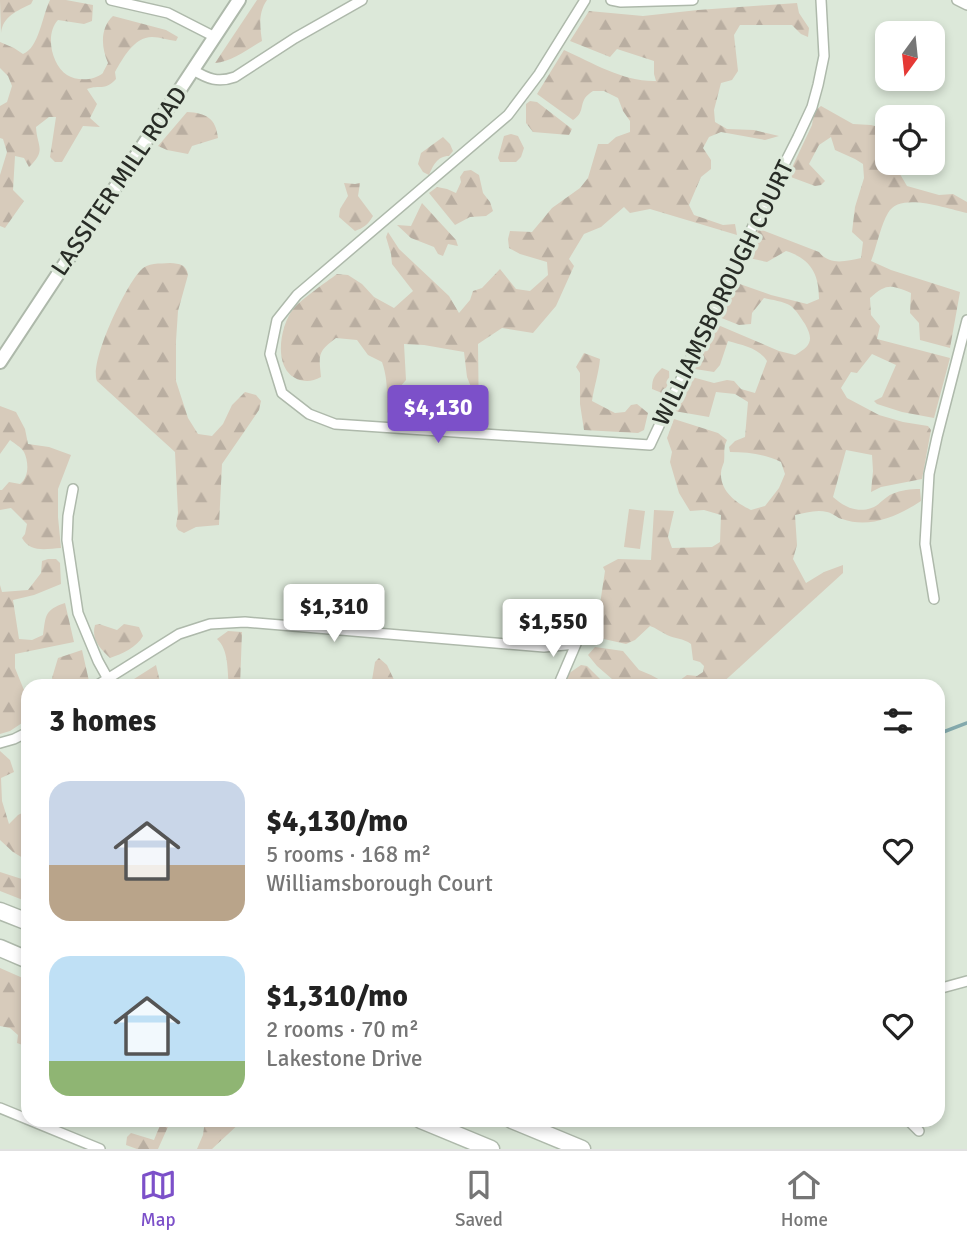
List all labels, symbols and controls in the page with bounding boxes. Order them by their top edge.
north arrow [875,21,945,91]
map controls [875,21,945,175]
street label: LASSITER MILL ROAD [45,81,193,281]
button: locate [875,105,945,175]
street label: WILLIAMSBOROUGH COURT [646,155,800,430]
pin: $4,130 [381,386,495,445]
text: $4,130 [404,393,472,422]
pin: $1,310 [277,584,391,644]
text: $1,310 [300,592,368,621]
pin: $1,550 [496,600,610,659]
text: $1,550 [519,607,587,636]
icon: filters [879,702,917,740]
text: 3 homes [49,703,156,740]
text: $4,130/mo [266,803,408,840]
icon: home [105,809,189,893]
icon: heart [879,832,917,870]
text: 5 rooms · 168 m² [266,840,431,869]
text: Williamsborough Court [266,869,493,898]
text: $1,310/mo [266,978,408,1015]
icon: home [105,984,189,1068]
icon: heart [879,1007,917,1045]
text: 2 rooms · 70 m² [266,1015,419,1044]
text: Lakestone Drive [266,1044,422,1073]
tab: Map [139,1166,177,1232]
tab: Saved [455,1166,503,1232]
tab: Home [781,1166,828,1232]

